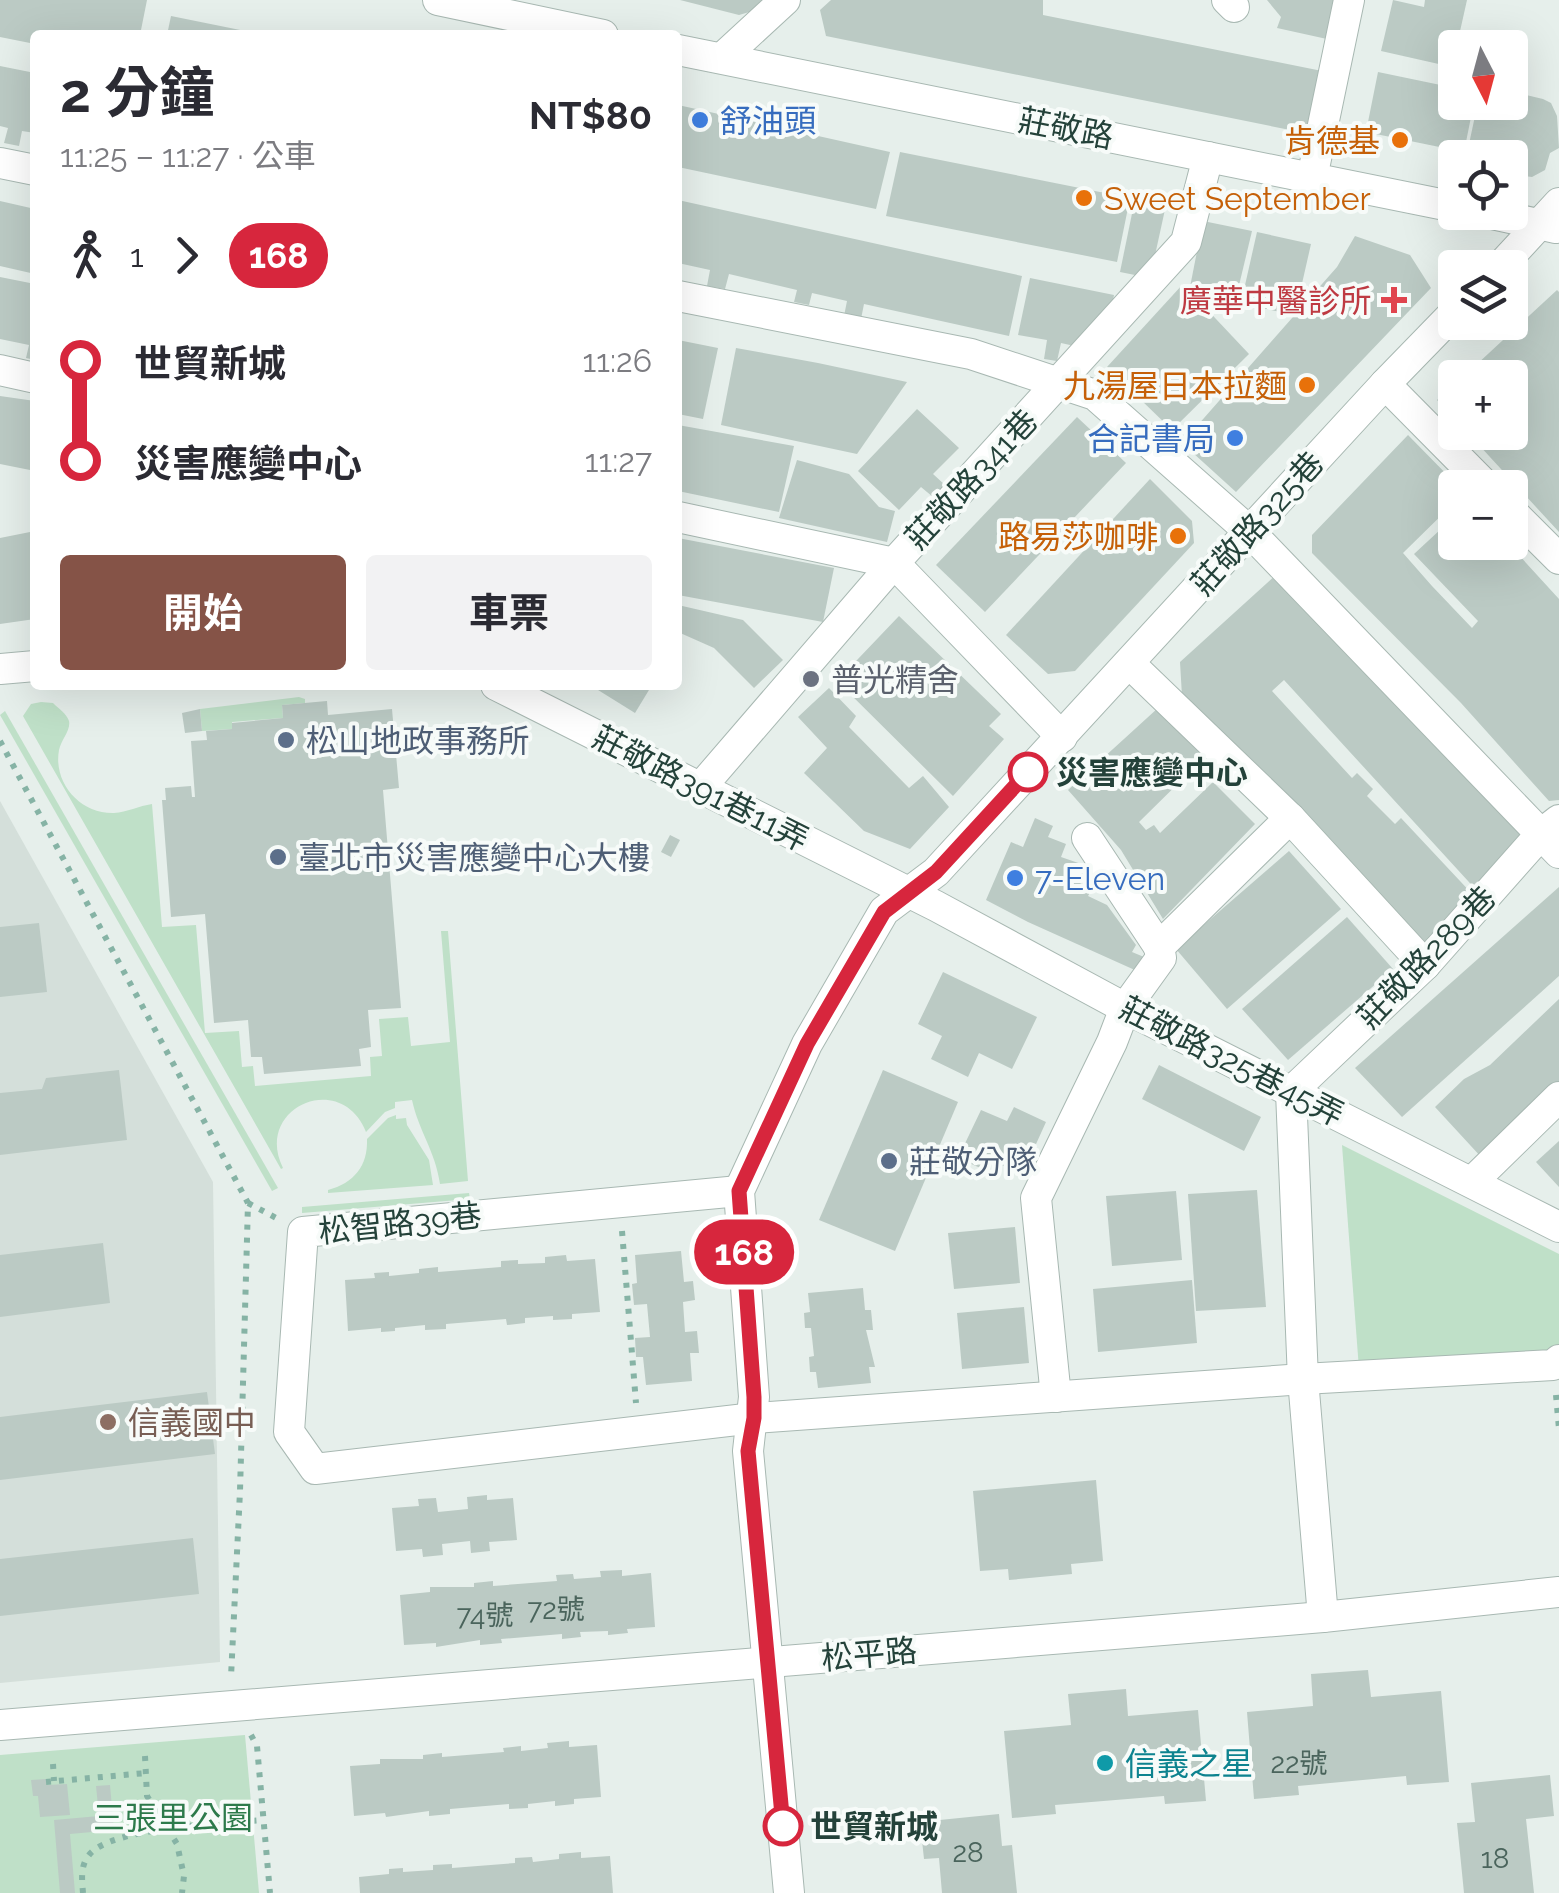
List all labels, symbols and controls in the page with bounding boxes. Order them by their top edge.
north arrow [1438,30,1528,120]
map controls [1438,30,1528,560]
text: 2 分鐘 [60,60,214,125]
text: NT$80 [529,93,652,138]
street label: 莊敬路 [1015,101,1117,155]
place label: 舒油頭 [720,102,816,139]
marker: 舒油頭 [689,109,711,131]
place label: 肯德基 [1284,122,1380,159]
marker: 肯德基 [1389,129,1411,151]
text: 11:25 – 11:27 · 公車 [60,137,316,174]
button: locate [1438,140,1528,230]
place label: Sweet September [1104,180,1371,217]
marker: Sweet September [1073,187,1095,209]
icon: walk [60,228,115,283]
icon: forward [159,228,214,283]
text: 168 [249,235,308,276]
text: 1 [130,237,144,274]
button: layers [1438,250,1528,340]
place label: 廣華中醫診所 [1180,282,1372,319]
marker: 廣華中醫診所 [1381,287,1407,313]
text: 世貿新城 [134,341,286,386]
text: 11:26 [583,342,652,379]
button: + [1438,360,1528,450]
place label: 九湯屋日本拉麵 [1063,367,1287,404]
marker: 九湯屋日本拉麵 [1296,374,1318,396]
street label: 莊敬路341巷 [897,402,1045,556]
place label: 合記書局 [1087,420,1215,457]
marker: 合記書局 [1224,427,1246,449]
text: 災害應變中心 [134,441,362,486]
text: 11:27 [585,442,652,479]
street label: 莊敬路325巷 [1183,444,1331,602]
button: − [1438,470,1528,560]
place label: 路易莎咖啡 [998,518,1158,555]
marker: 路易莎咖啡 [1167,525,1189,547]
button: 開始 [60,555,346,670]
button: 車票 [366,555,652,670]
place label: 普光精舍 [831,661,959,698]
marker: 普光精舍 [800,668,822,690]
street label: 莊敬路391巷11弄 [587,718,815,858]
place label: 松山地政事務所 [306,722,530,759]
marker: 松山地政事務所 [275,729,297,751]
marker: 災害應變中心 [1009,753,1047,791]
place label: 災害應變中心 [1056,754,1248,791]
place label: 臺北市災害應變中心大樓 [298,839,650,876]
marker: 臺北市災害應變中心大樓 [267,846,289,868]
place label: 7-Eleven [1035,860,1165,897]
marker: 7-Eleven [1004,867,1026,889]
street label: 莊敬路289巷 [1349,879,1503,1035]
street label: 莊敬路325巷45弄 [1114,989,1350,1133]
place label: 莊敬分隊 [909,1143,1037,1180]
marker: 莊敬分隊 [878,1150,900,1172]
street label: 松智路39巷 [317,1196,483,1250]
line badge: 168 [686,1220,802,1284]
text: 168 [714,1232,774,1273]
place label: 信義國中 [128,1404,256,1441]
marker: 信義國中 [97,1411,119,1433]
house number: 72號 [527,1593,585,1626]
house number: 74號 [457,1599,513,1632]
street label: 松平路 [820,1631,918,1677]
place label: 信義之星 [1125,1745,1253,1782]
house number: 22號 [1270,1747,1328,1780]
marker: 信義之星 [1094,1752,1116,1774]
park label: 三張里公園 [93,1799,253,1836]
marker: 世貿新城 [764,1807,802,1845]
place label: 世貿新城 [810,1808,938,1845]
house number: 28 [952,1836,984,1869]
house number: 18 [1481,1842,1509,1875]

